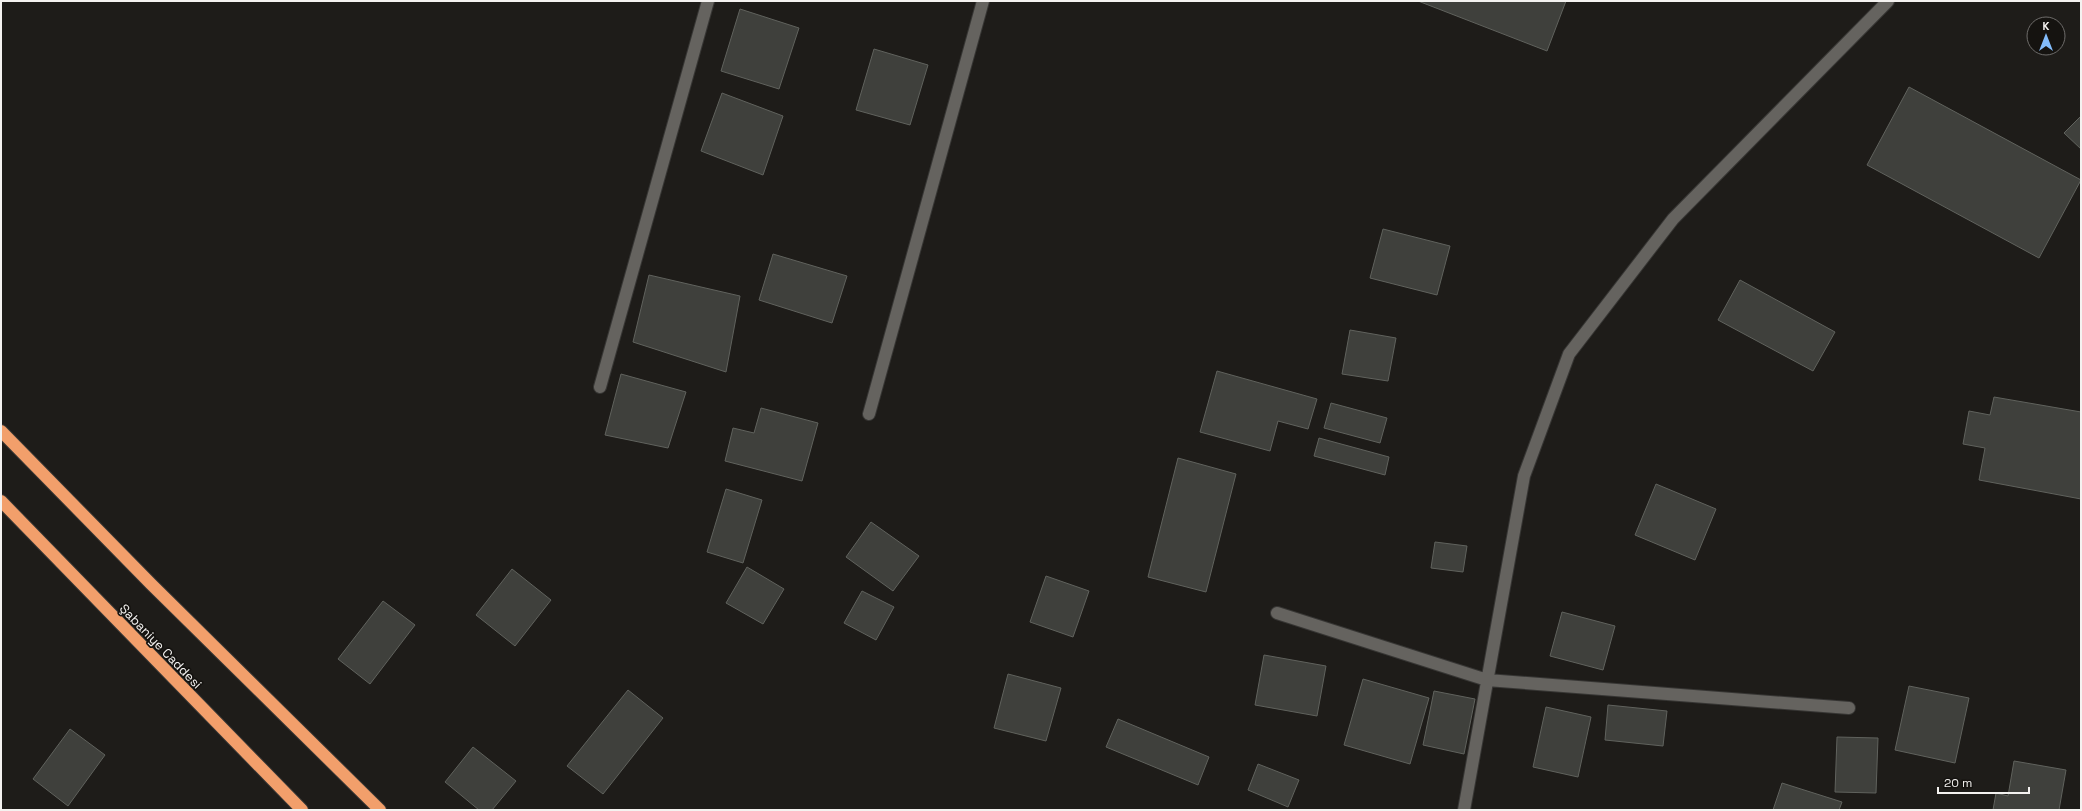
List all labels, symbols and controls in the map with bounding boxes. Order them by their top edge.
north arrow [2026,16,2066,56]
text: K [2043,19,2050,33]
street label: Şabaniye Caddesi [116,600,206,692]
scale bar [1938,769,2029,795]
text: 20 m [1944,775,1972,791]

